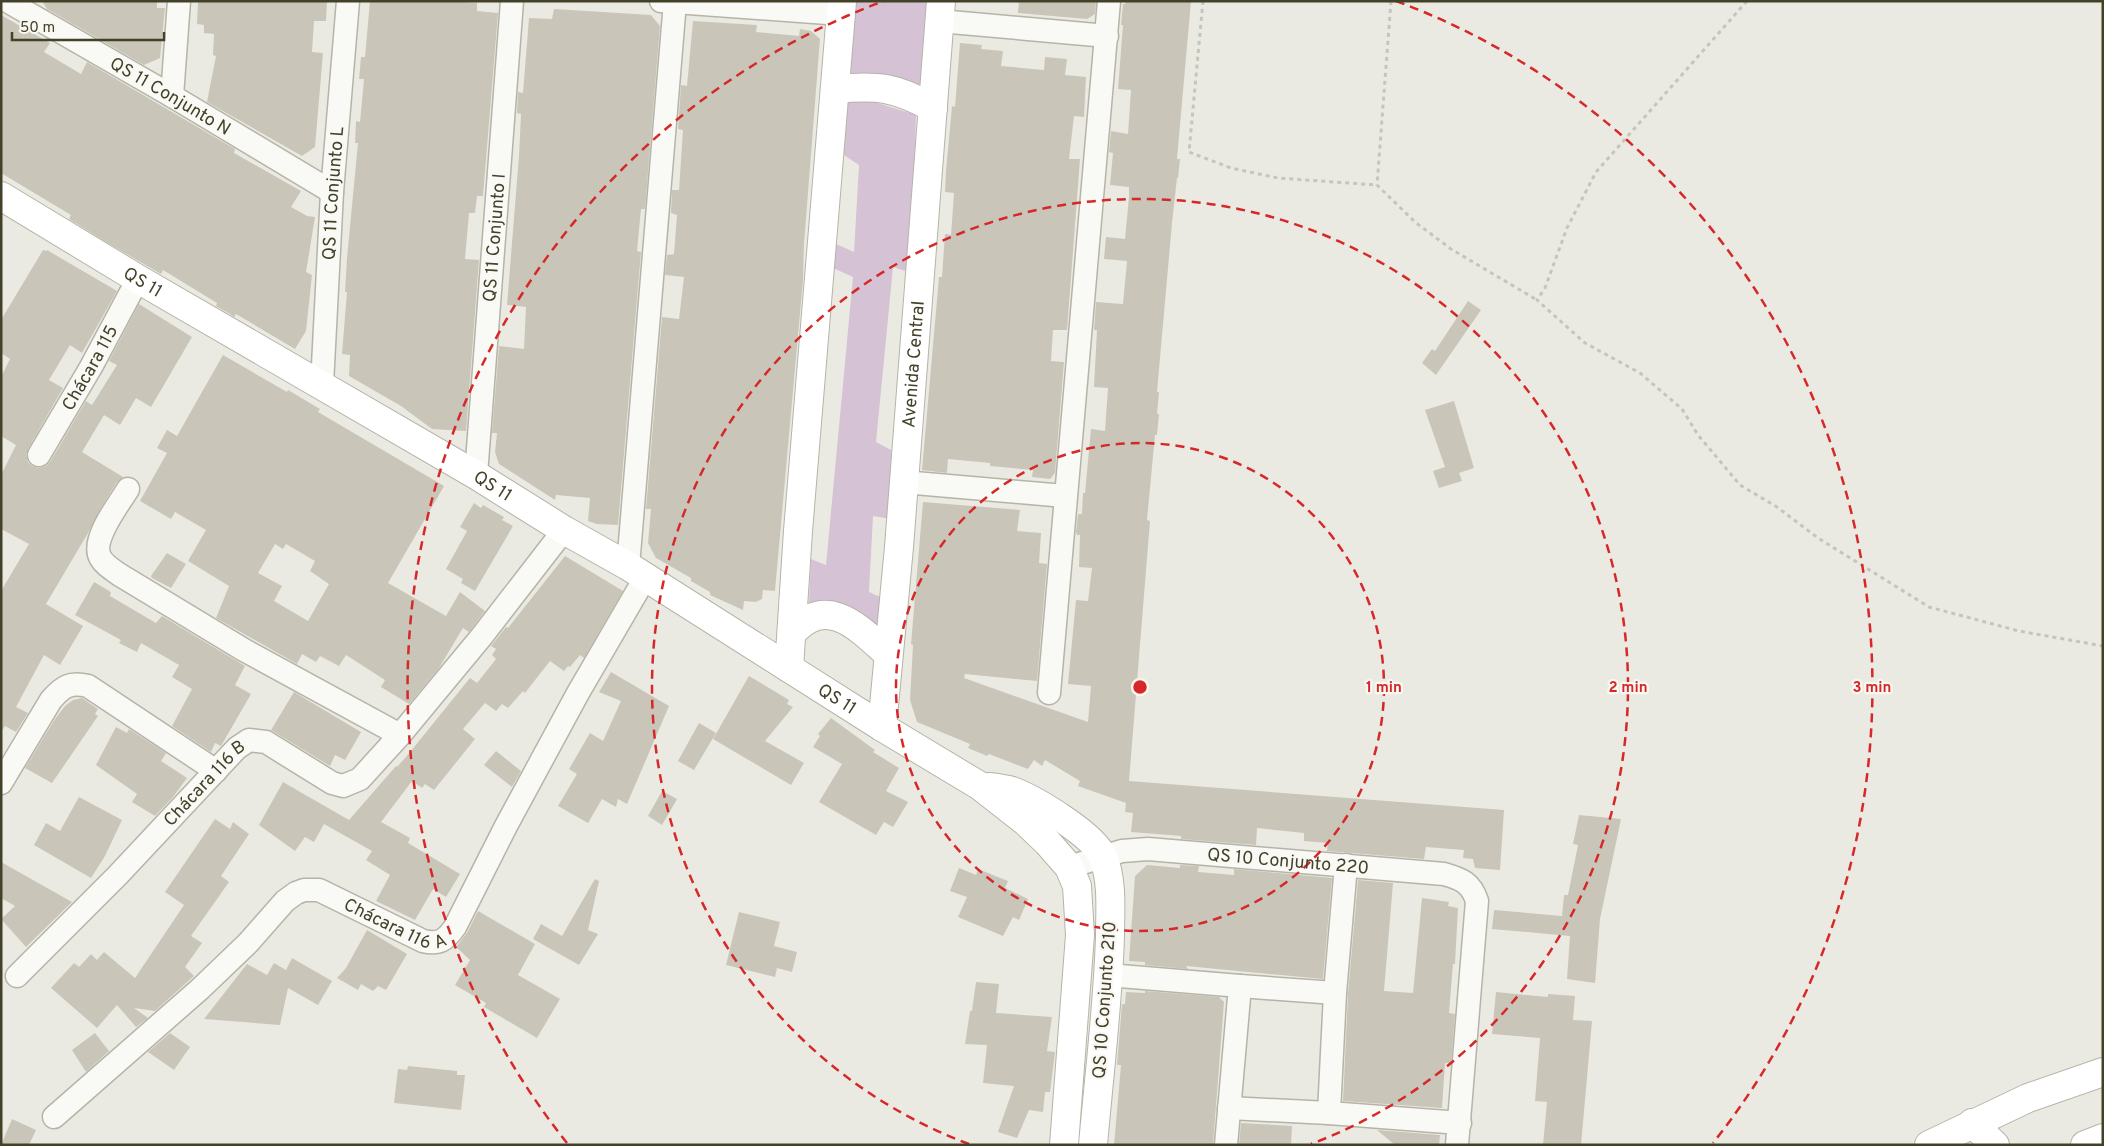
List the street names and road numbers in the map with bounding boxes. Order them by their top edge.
street label: QS 11 Conjunto N [105,53,235,142]
street label: QS 11 Conjunto L [318,126,350,261]
street label: QS 11 Conjunto I [479,173,512,303]
street label: QS 11 [118,263,166,304]
street label: Avenida Central [898,300,931,429]
street label: Chácara 115 [58,322,124,415]
street label: QS 11 [469,466,516,508]
street label: QS 11 [813,679,860,721]
street label: Chácara 116 B [159,736,250,832]
street label: QS 10 Conjunto 220 [1206,844,1370,881]
street label: Chácara 116 A [339,894,450,955]
street label: QS 10 Conjunto 210 [1089,921,1122,1080]

